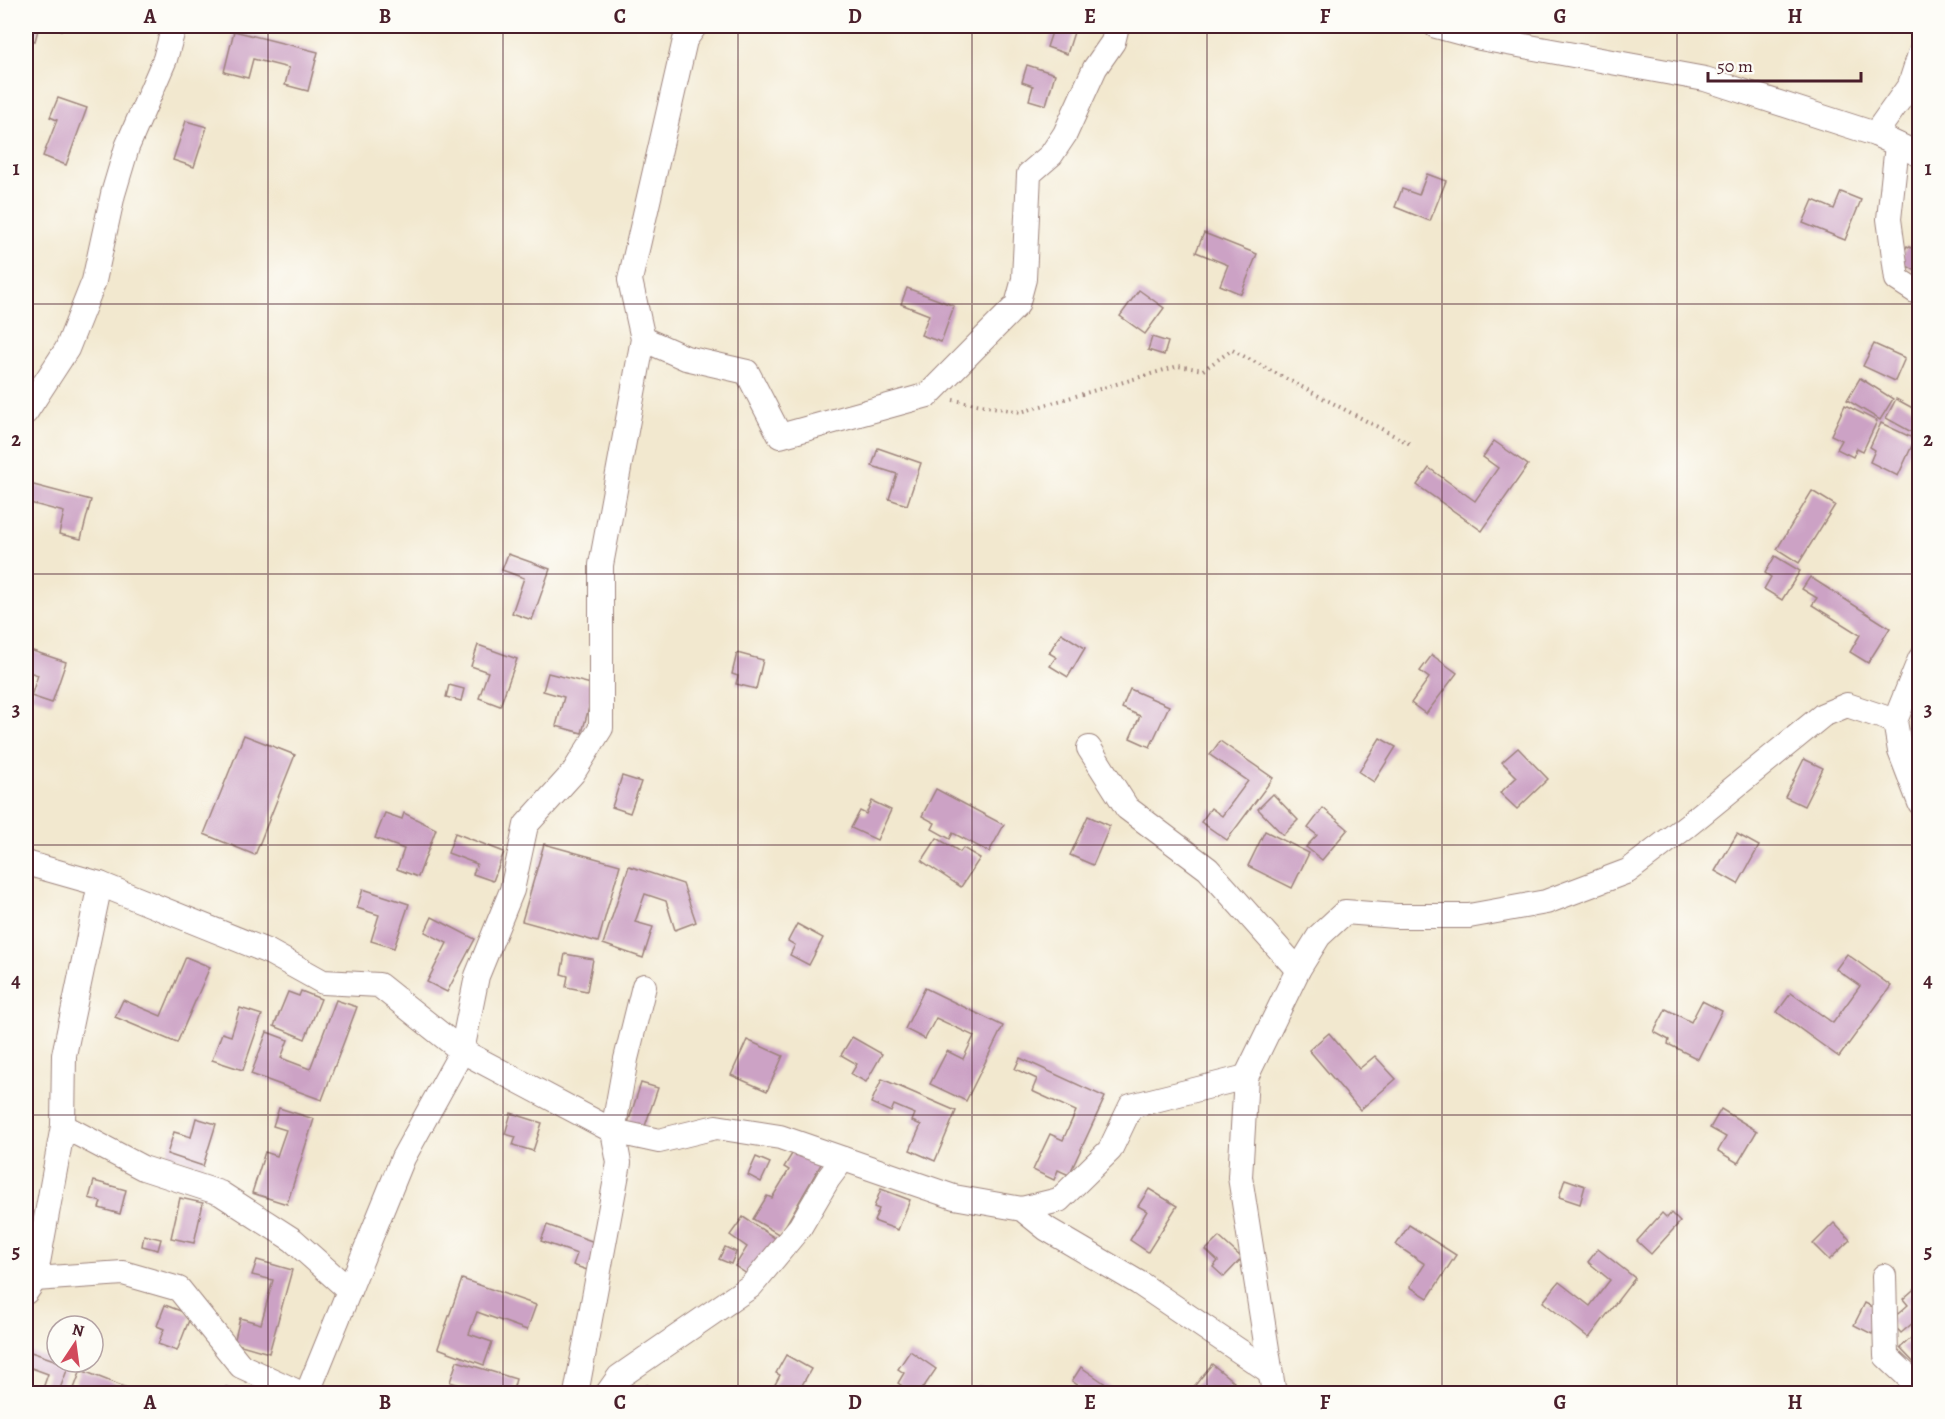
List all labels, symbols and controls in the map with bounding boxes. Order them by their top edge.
text: A [143,3,157,30]
text: B [379,3,391,30]
text: C [614,3,626,30]
text: D [848,3,862,30]
text: E [1084,3,1096,30]
text: F [1320,3,1331,30]
text: G [1553,3,1567,30]
text: H [1788,3,1803,30]
scale bar [1708,45,1861,83]
text: 50 m [1717,54,1753,78]
text: 1 [12,155,20,182]
text: 1 [1924,155,1932,182]
text: 2 [11,426,21,453]
text: 2 [1923,426,1933,453]
text: 3 [12,696,20,723]
text: 3 [1924,696,1932,723]
text: 4 [11,967,21,994]
text: 4 [1923,967,1933,994]
text: 5 [12,1238,20,1265]
text: 5 [1924,1238,1932,1265]
north arrow [45,1314,105,1374]
text: N [70,1318,87,1342]
text: A [143,1389,157,1416]
text: B [379,1389,391,1416]
text: C [614,1389,626,1416]
text: D [848,1389,862,1416]
text: E [1084,1389,1096,1416]
text: F [1320,1389,1331,1416]
text: G [1553,1389,1567,1416]
text: H [1788,1389,1803,1416]

